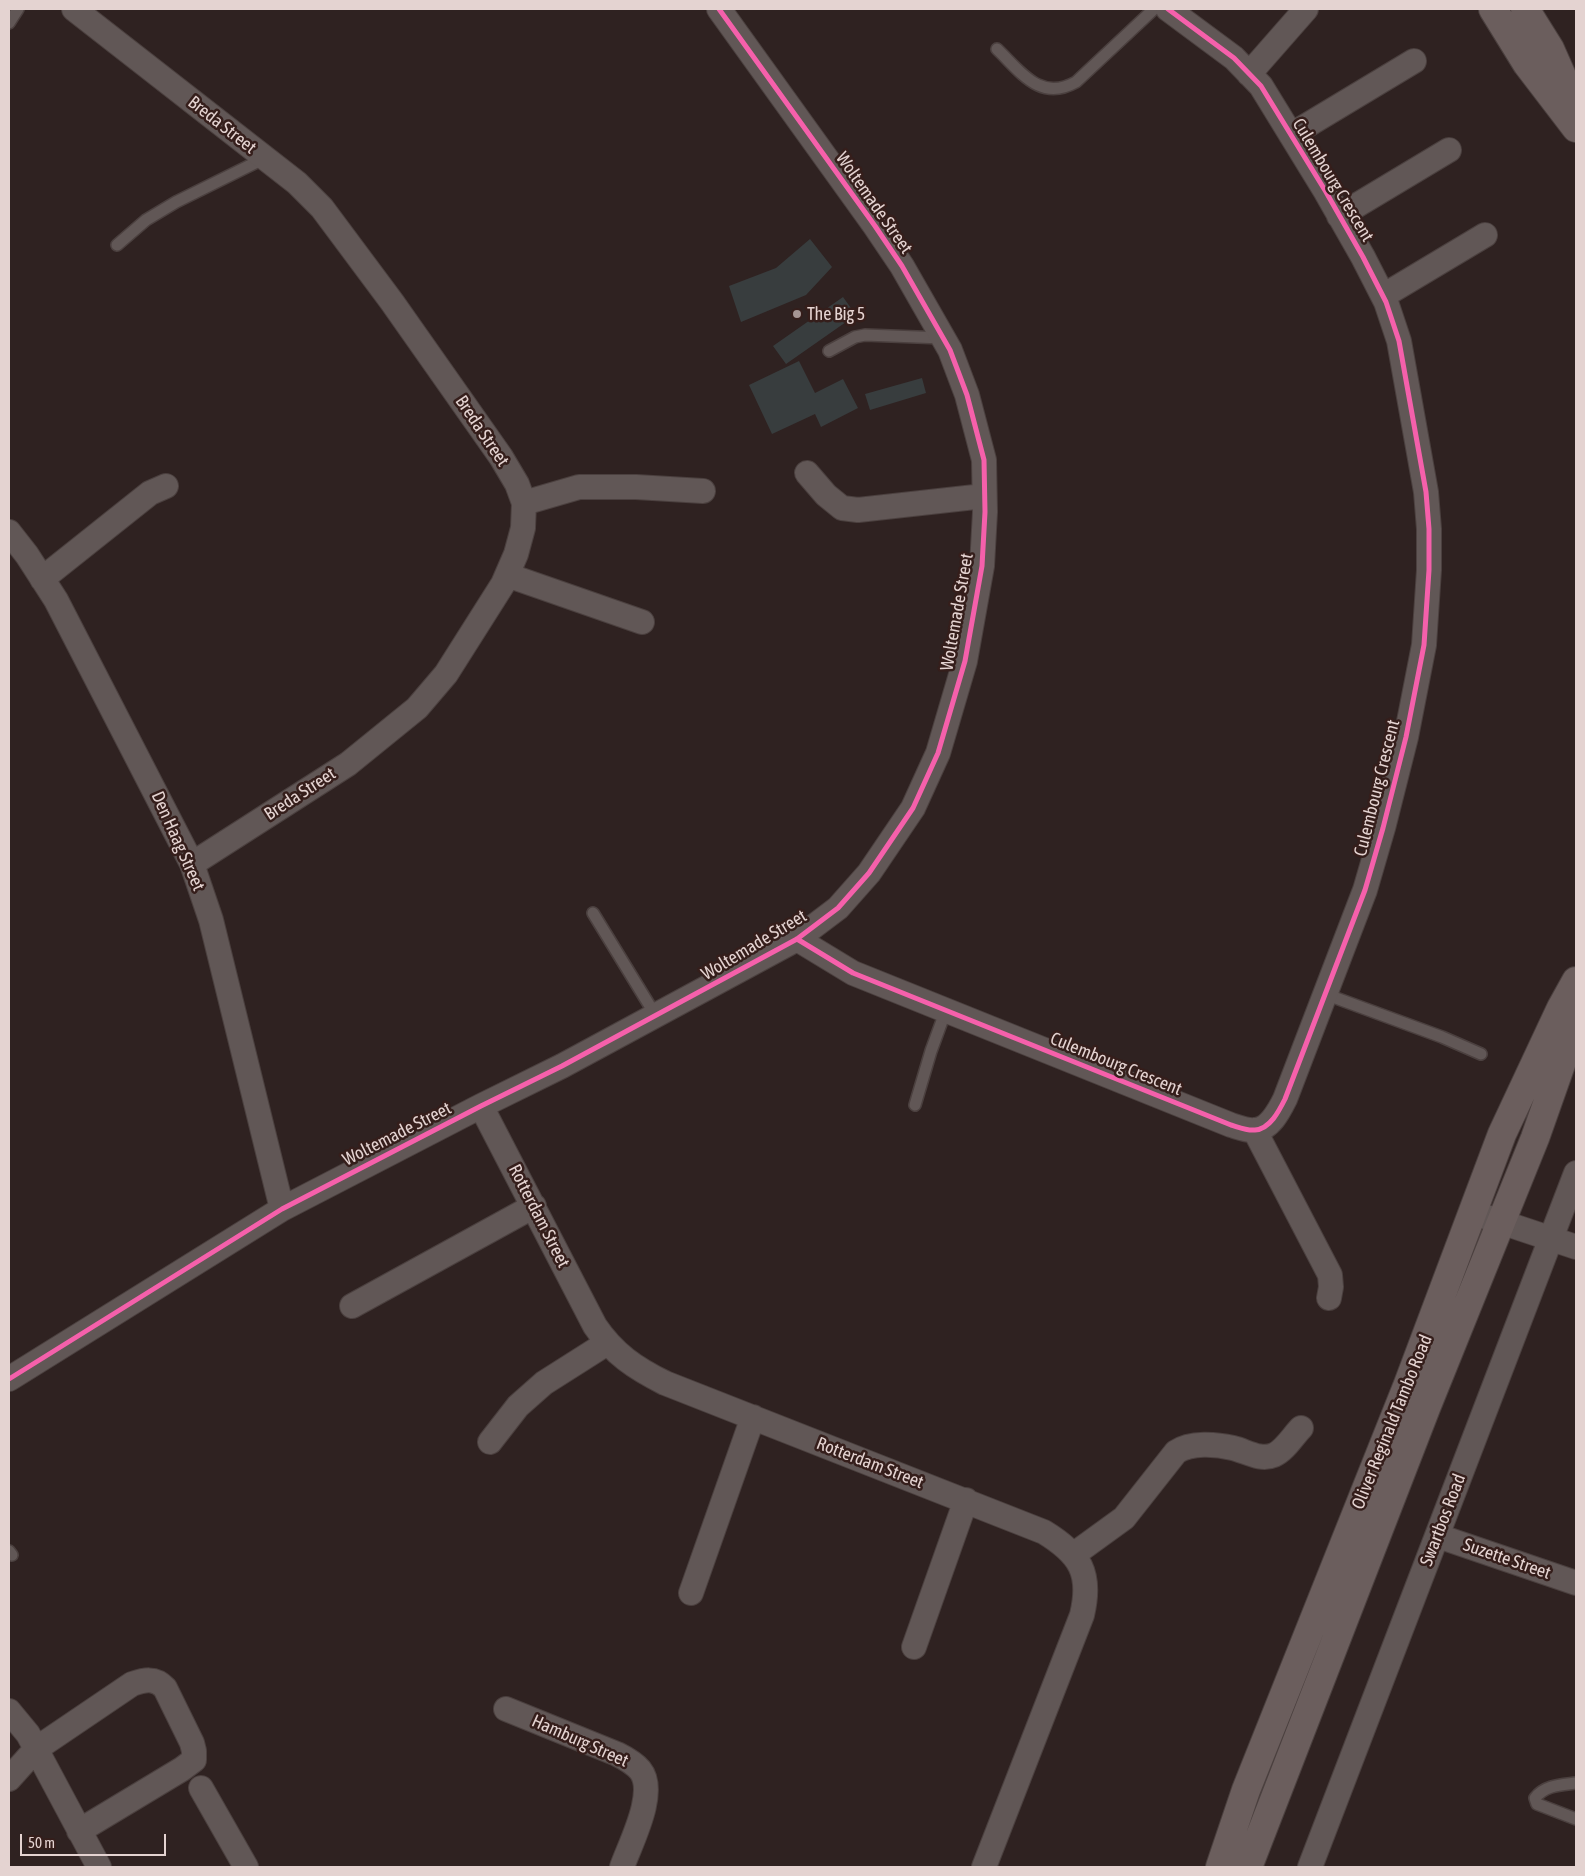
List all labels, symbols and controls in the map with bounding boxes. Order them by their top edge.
street label: Breda Street [184,92,260,158]
street label: Culembourg Crescent [1288,114,1378,246]
street label: Woltemade Street [831,148,917,258]
place label: The Big 5 [807,303,865,325]
marker: The Big 5 [791,308,803,320]
street label: Breda Street [450,391,514,471]
street label: Woltemade Street [936,552,978,672]
street label: Culembourg Crescent [1350,718,1404,858]
street label: Breda Street [260,763,340,825]
street label: Den Haag Street [147,788,209,894]
street label: Woltemade Street [697,905,811,985]
street label: Culembourg Crescent [1047,1028,1185,1100]
street label: Woltemade Street [339,1097,455,1171]
street label: Rotterdam Street [504,1161,574,1271]
street label: Oliver Reginald Tambo Road [1347,1332,1437,1512]
street label: Rotterdam Street [813,1433,927,1493]
street label: Swartbos Road [1416,1471,1470,1569]
street label: Suzette Street [1460,1534,1554,1584]
street label: Hamburg Street [528,1710,632,1772]
scale bar [22,1824,169,1856]
text: 50 m [28,1834,55,1851]

